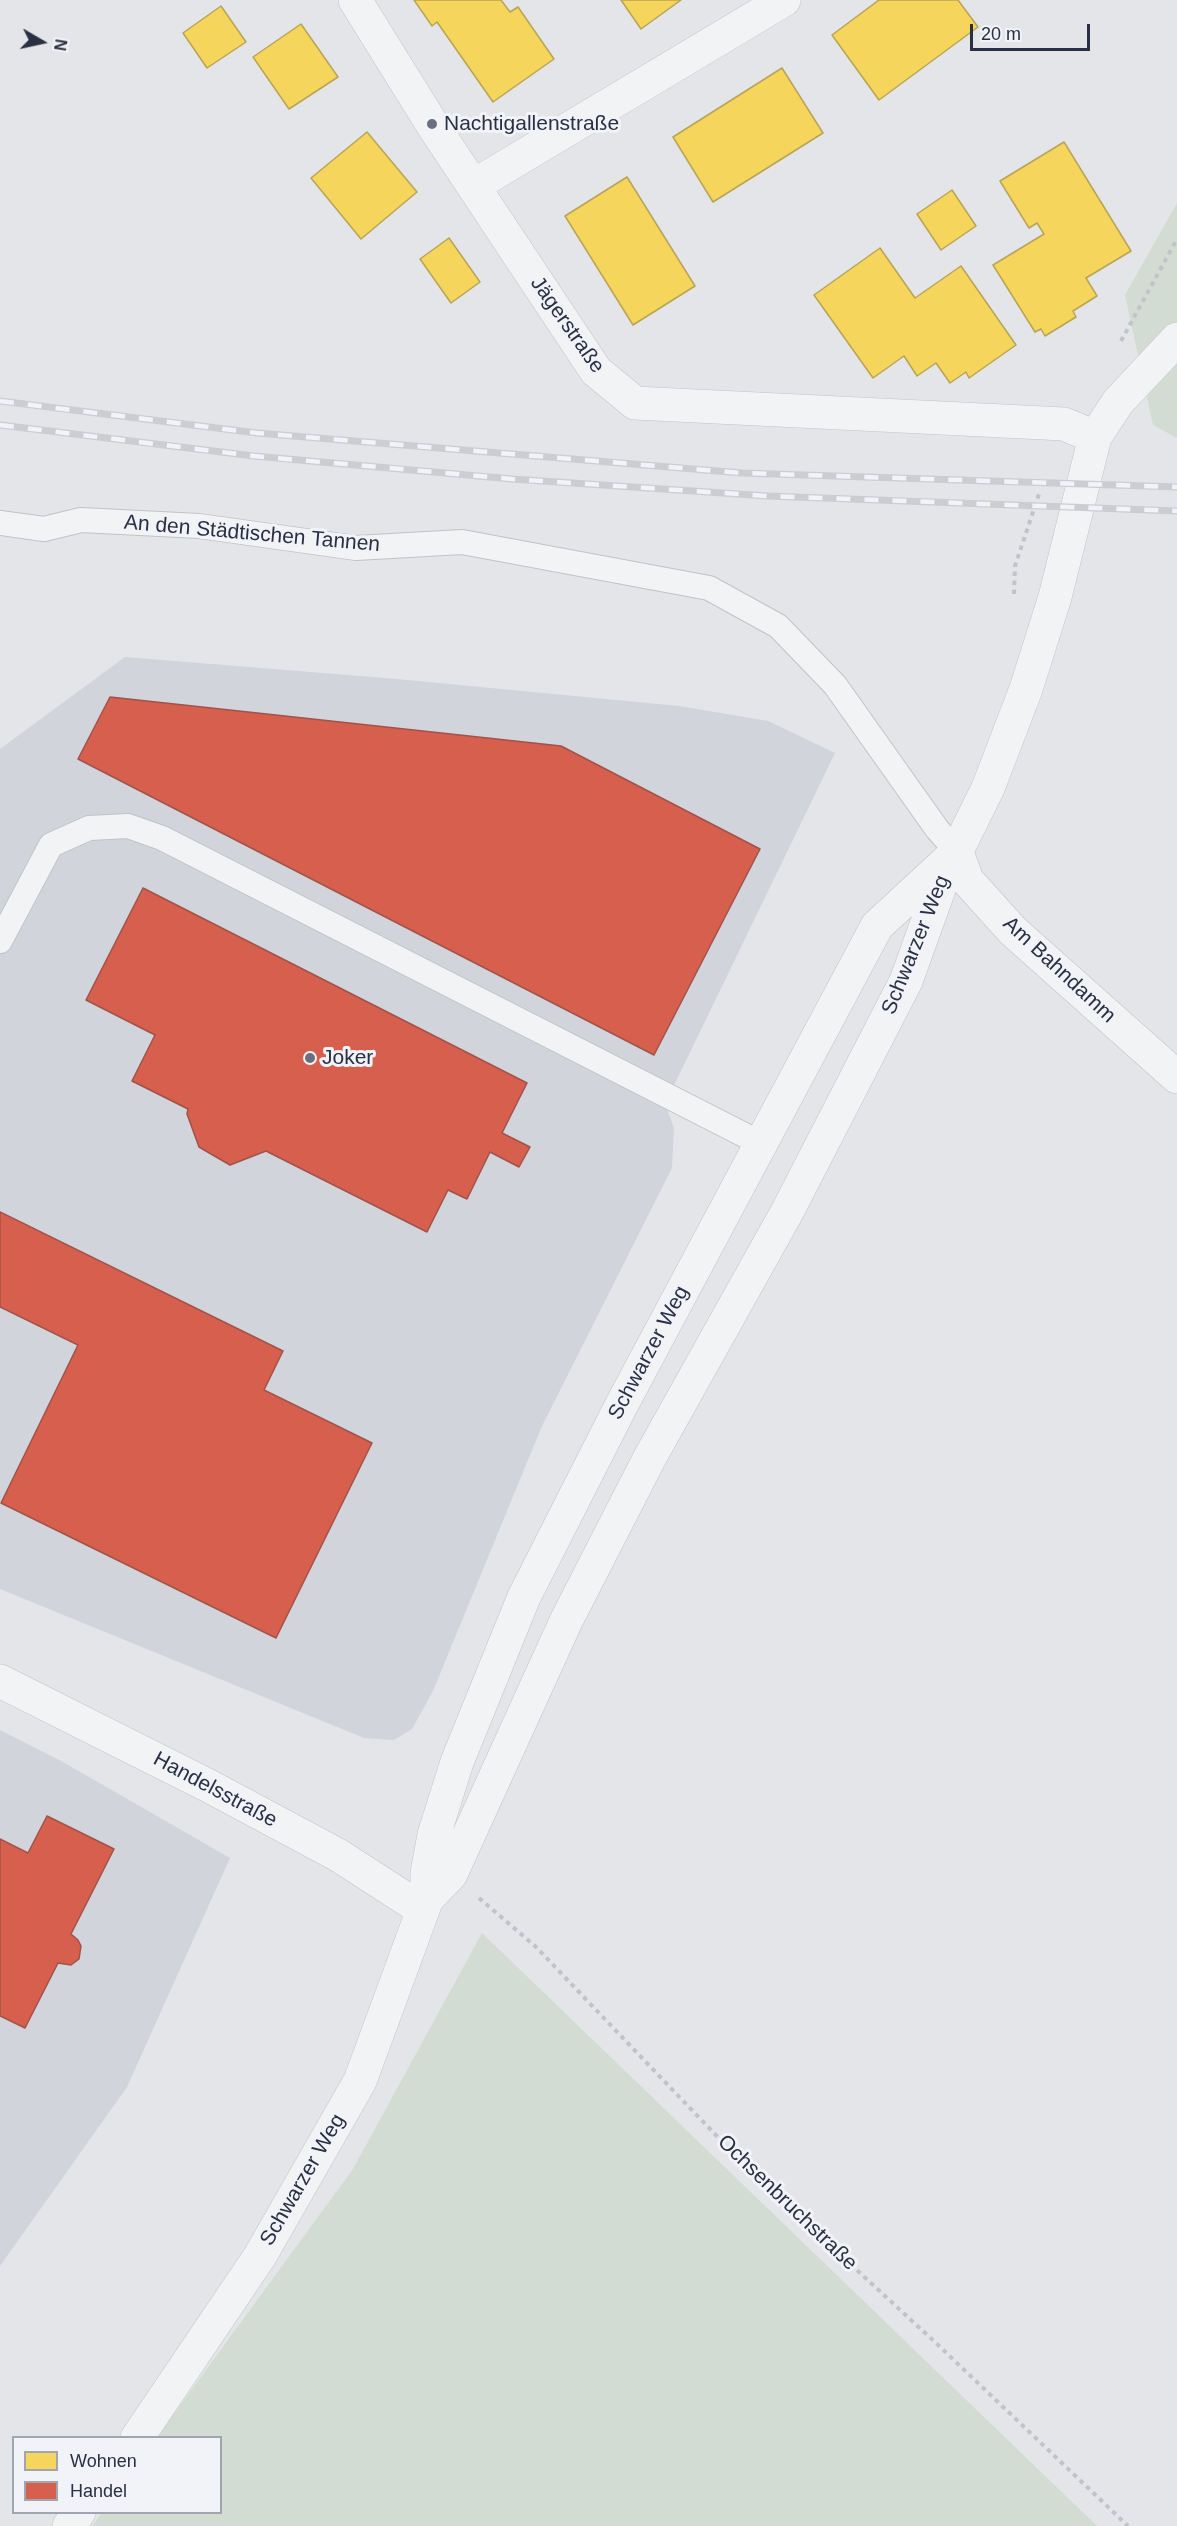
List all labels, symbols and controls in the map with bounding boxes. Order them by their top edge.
north arrow [12,12,72,72]
scale bar [973,12,1093,50]
text: 20 m [981,24,1021,44]
text: N [51,38,70,52]
place label: Nachtigallenstraße [444,111,619,137]
marker: Nachtigallenstraße [425,117,439,131]
street label: Jägerstraße [525,272,609,378]
street label: An den Städtischen Tannen [123,510,381,558]
street label: Schwarzer Weg [877,872,955,1018]
street label: Am Bahndamm [997,911,1121,1029]
place label: Joker [322,1045,373,1071]
marker: Joker [303,1051,317,1065]
street label: Schwarzer Weg [603,1282,695,1424]
street label: Handelsstraße [149,1747,281,1833]
street label: Schwarzer Weg [255,2110,351,2250]
street label: Ochsenbruchstraße [712,2130,862,2276]
legend [12,2436,222,2514]
text: Wohnen [70,2451,137,2471]
text: Handel [70,2481,127,2501]

